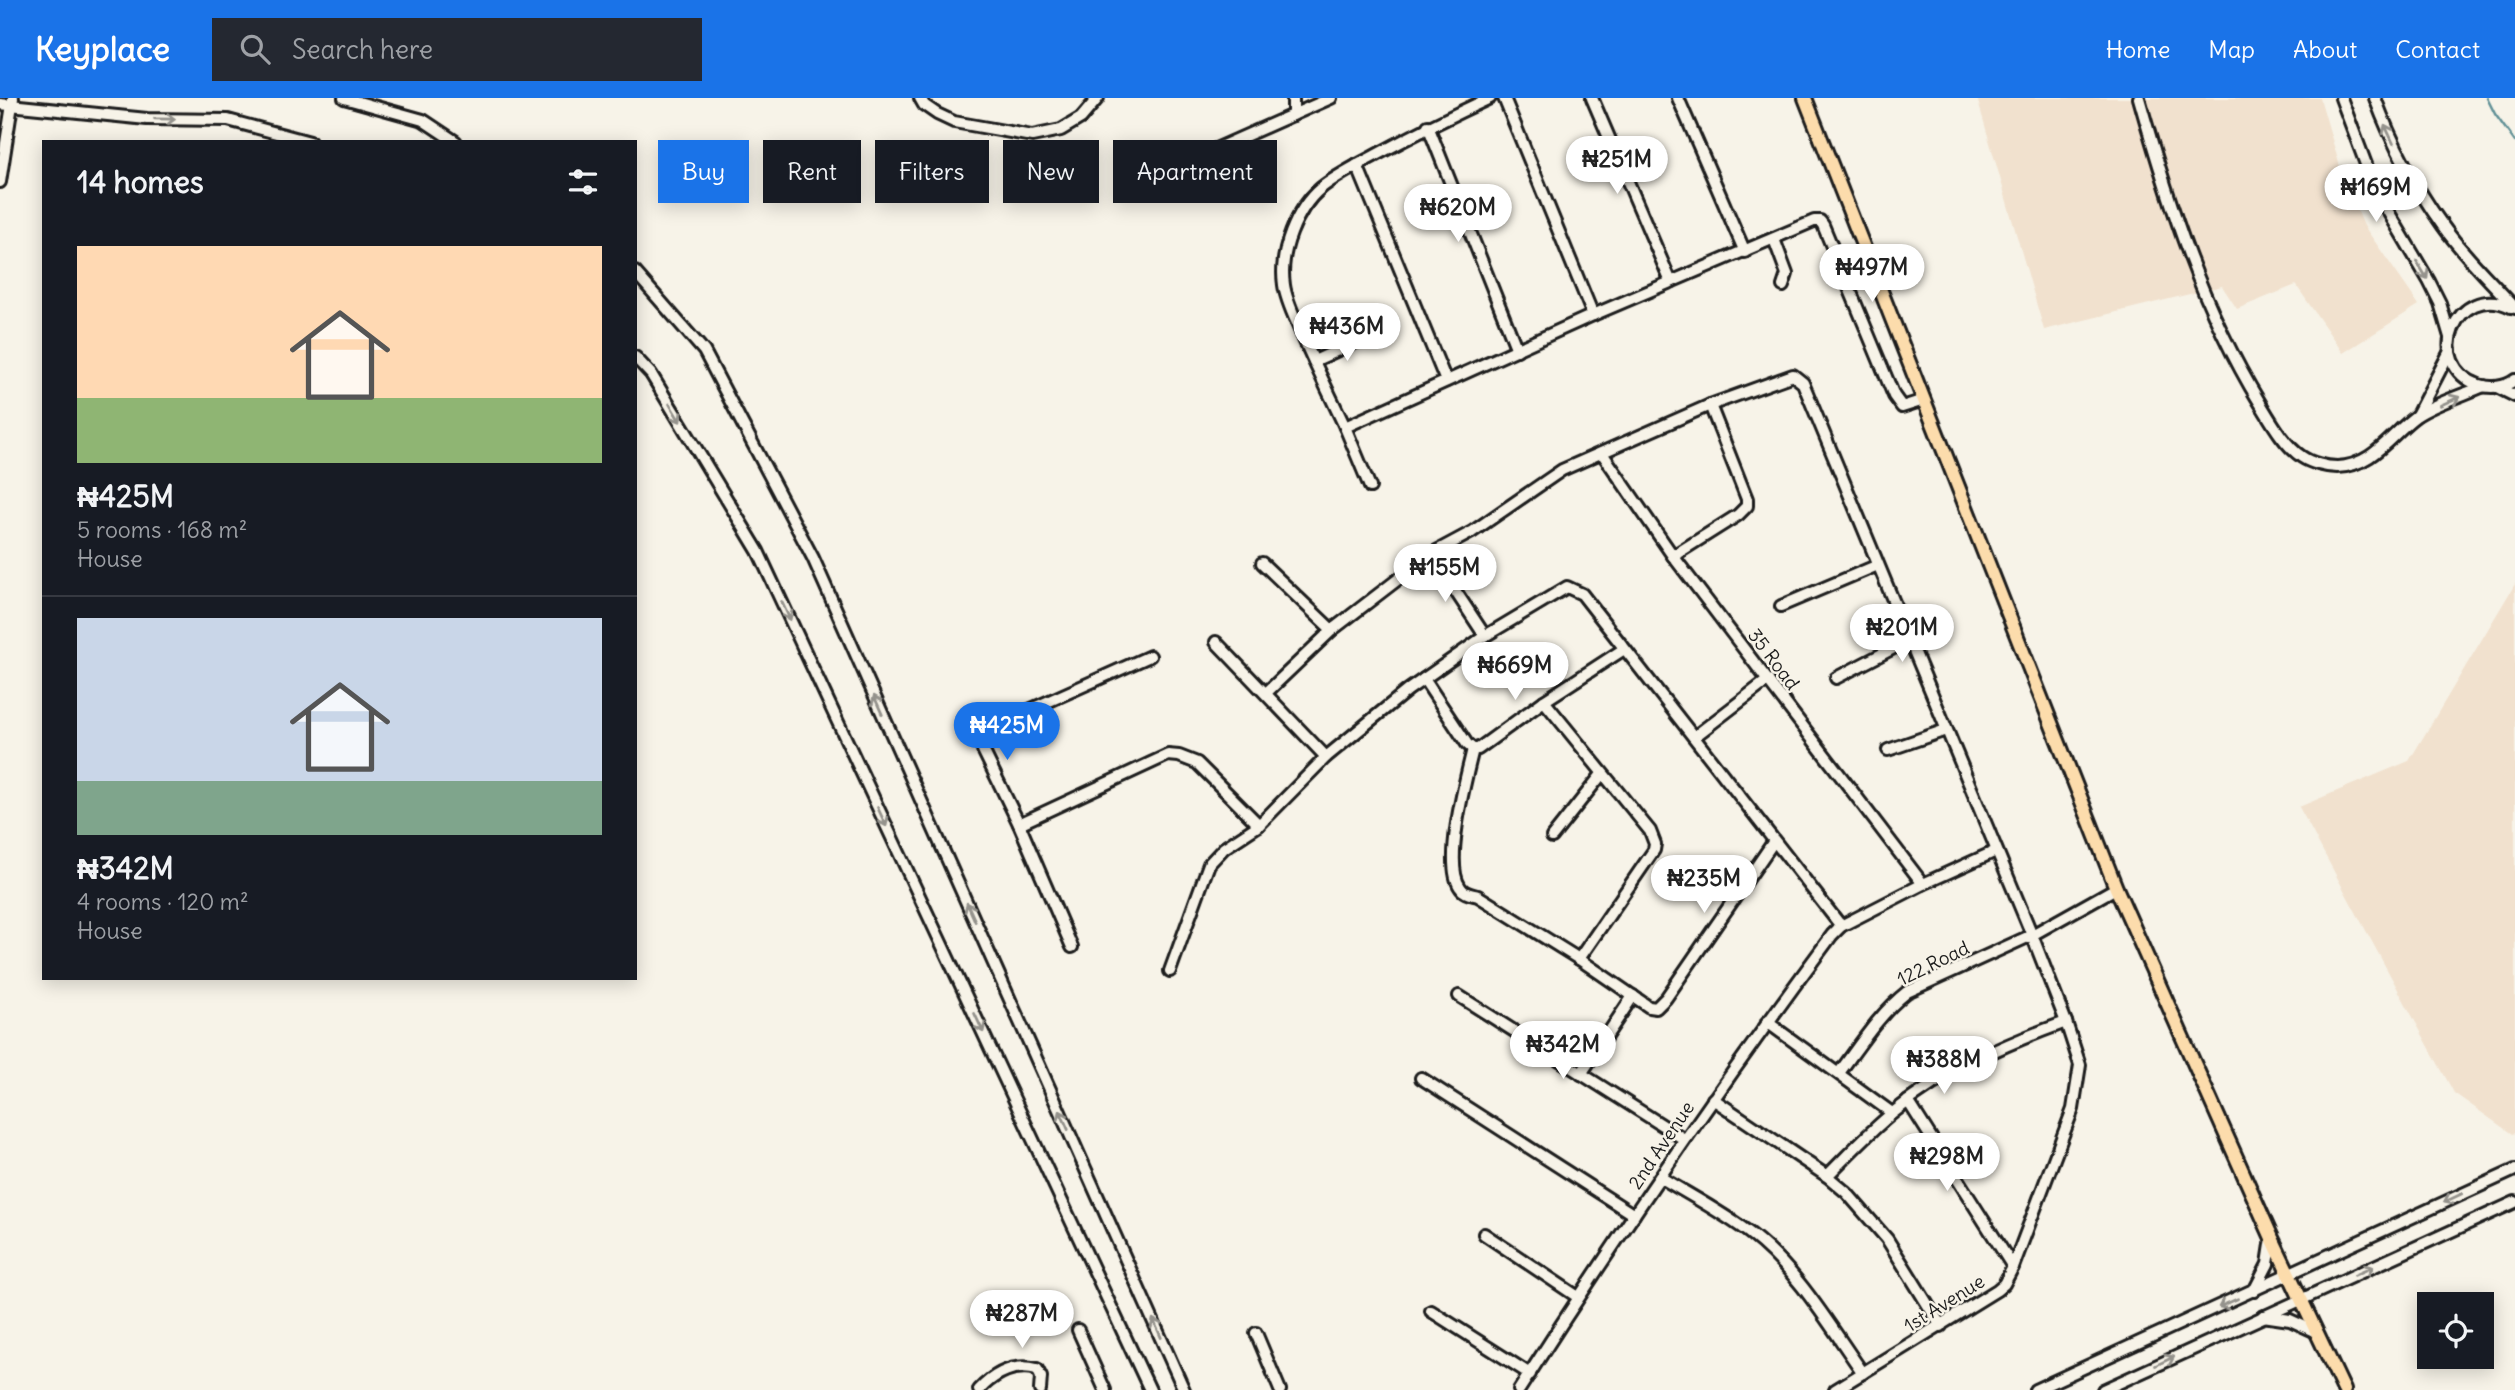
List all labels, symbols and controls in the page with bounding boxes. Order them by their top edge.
search box [212,18,702,81]
text: Keyplace [35,28,170,70]
icon: search [236,30,274,68]
text: Search here [292,33,433,66]
text: Home [2106,34,2170,64]
text: Map [2208,34,2255,64]
text: About [2293,34,2357,64]
text: Contact [2395,34,2480,64]
one-way arrow [154,113,177,126]
one-way arrow [2382,124,2396,145]
pin: ₦251M [1568,136,1666,196]
chip: Buy [658,140,749,203]
chip: Rent [763,140,861,203]
chip: Filters [875,140,989,203]
chip: New [1003,140,1099,203]
chip: Apartment [1113,140,1277,203]
text: ₦251M [1582,144,1652,173]
text: 14 homes [77,163,204,201]
icon: filters [564,163,602,201]
pin: ₦169M [2327,164,2425,224]
text: ₦169M [2341,172,2411,201]
pin: ₦620M [1409,184,1507,244]
text: ₦620M [1420,192,1496,221]
pin: ₦497M [1823,244,1921,304]
text: ₦497M [1835,252,1909,281]
one-way arrow [2415,259,2429,279]
icon: home [277,292,403,418]
pin: ₦436M [1298,303,1396,363]
text: ₦436M [1310,311,1384,340]
one-way arrow [2439,394,2461,407]
one-way arrow [668,402,682,422]
text: ₦425M [77,477,174,515]
text: 5 rooms · 168 m² [77,515,247,544]
text: House [77,544,143,573]
pin: ₦155M [1396,545,1494,604]
text: ₦155M [1410,552,1480,581]
one-way arrow [780,600,793,621]
pin: ₦201M [1853,604,1951,664]
text: ₦201M [1866,612,1938,641]
street label: 35 Road [1743,624,1805,694]
pin: ₦669M [1466,642,1564,702]
text: ₦669M [1477,650,1553,679]
icon: home [277,664,403,790]
one-way arrow [871,694,884,716]
pin: ₦425M [958,702,1056,762]
text: ₦425M [970,710,1044,739]
one-way arrow [876,806,890,827]
text: ₦342M [77,849,174,887]
pin: ₦235M [1655,856,1753,915]
text: ₦235M [1667,863,1741,892]
text: 4 rooms · 120 m² [77,887,249,916]
one-way arrow [963,902,976,923]
text: House [77,916,143,945]
street label: 122 Road [1893,935,1973,991]
one-way arrow [973,1012,986,1033]
pin: ₦342M [1514,1021,1612,1081]
text: ₦342M [1526,1029,1600,1058]
pin: ₦388M [1895,1037,1993,1096]
text: ₦388M [1907,1044,1981,1073]
street label: 2nd Avenue [1623,1097,1699,1193]
one-way arrow [1057,1110,1070,1131]
pin: ₦298M [1898,1134,1996,1193]
text: ₦298M [1910,1141,1984,1170]
one-way arrow [2443,1192,2464,1205]
one-way arrow [2353,1264,2374,1277]
street label: 1st Avenue [1899,1269,1989,1337]
pin: ₦287M [973,1290,1071,1350]
map controls [2417,1292,2494,1369]
button: locate [2417,1292,2494,1369]
one-way arrow [2218,1297,2239,1310]
text: ₦287M [986,1298,1058,1327]
one-way arrow [1150,1318,1163,1339]
one-way arrow [2154,1354,2175,1367]

